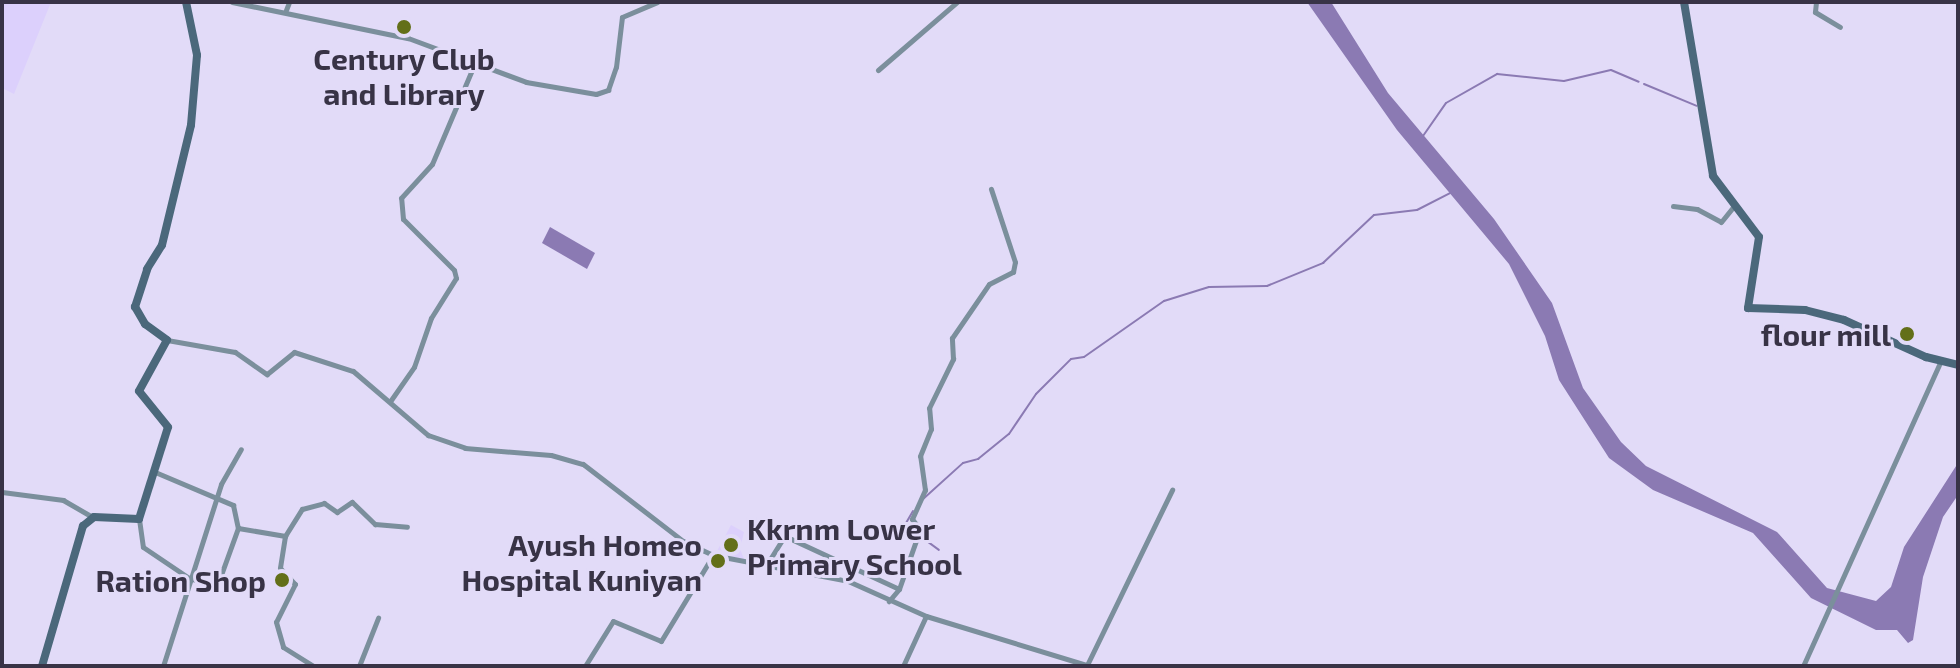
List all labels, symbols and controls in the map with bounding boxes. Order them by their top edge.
marker: Century Club and Library [395,18,413,36]
place label: Century Club and Library [313,40,495,110]
place label: flour mill [1760,316,1891,352]
marker: flour mill [1898,325,1916,343]
place label: Kkrnm Lower Primary School [747,510,963,580]
place label: Ayush Homeo Hospital Kuniyan [461,526,702,596]
marker: Kkrnm Lower Primary School [722,536,740,554]
marker: Ayush Homeo Hospital Kuniyan [709,552,727,570]
place label: Ration Shop [95,562,266,598]
marker: Ration Shop [273,571,291,589]

